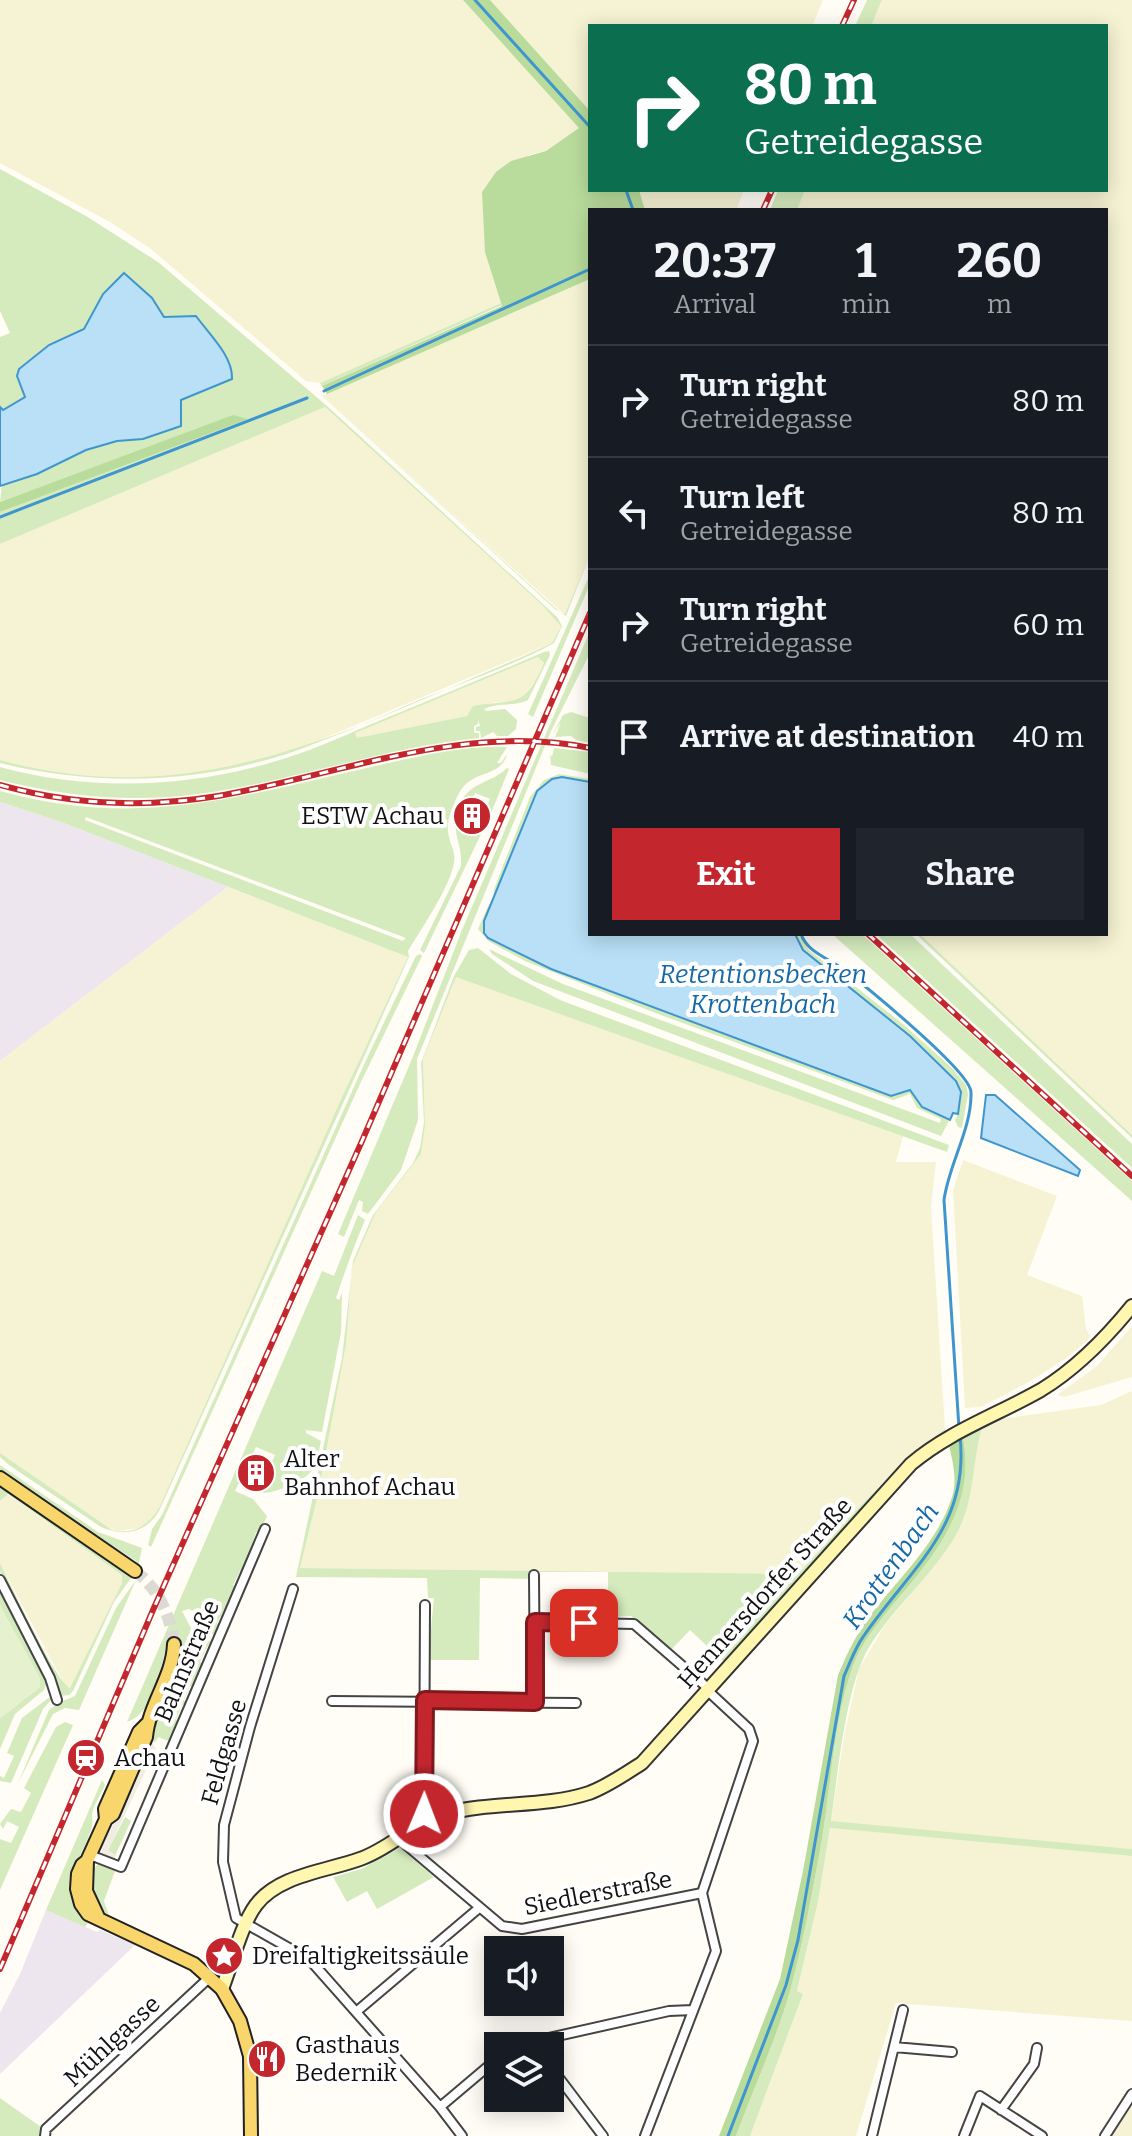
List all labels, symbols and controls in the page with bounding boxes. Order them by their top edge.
text: 80 m [744,52,877,119]
icon: right [612,56,716,160]
text: Getreidegasse [744,120,983,164]
text: 20:37 [654,232,776,290]
text: 1 [856,232,877,290]
text: 260 [956,232,1042,290]
text: Arrival [674,289,756,320]
text: min [842,289,891,320]
text: m [987,289,1012,320]
text: Turn right [680,368,827,404]
icon: right [612,379,656,423]
text: 80 m [1012,383,1084,419]
text: Getreidegasse [680,404,853,435]
text: Turn left [680,480,805,516]
icon: left [612,491,656,535]
text: 80 m [1012,495,1084,531]
text: Getreidegasse [680,516,853,547]
text: Turn right [680,592,827,628]
icon: right [612,603,656,647]
text: 60 m [1013,607,1084,643]
text: Getreidegasse [680,628,853,659]
icon: arrive [612,715,656,759]
text: Arrive at destination [680,719,975,755]
text: 40 m [1013,719,1084,755]
building icon: ESTW Achau [451,795,493,837]
place label: ESTW Achau [301,802,444,830]
button: Exit [612,828,840,920]
button: Share [856,828,1084,920]
water label: Retentionsbecken Krottenbach [659,959,867,1020]
place label: Alter Bahnhof Achau [284,1445,456,1501]
building icon: Alter Bahnhof Achau [235,1452,277,1494]
street label: Hennersdorfer Straße [672,1492,858,1694]
water label: Krottenbach [836,1497,946,1635]
pin [550,1589,618,1657]
street label: Bahnstraße [149,1596,225,1726]
icon: arrive [562,1601,606,1645]
street label: Feldgasse [196,1696,252,1808]
station icon: Achau [65,1737,107,1779]
place label: Achau [114,1744,185,1772]
position arrow [382,1772,466,1856]
street label: Siedlerstraße [522,1865,674,1921]
place icon: Dreifaltigkeitssäule [203,1935,245,1977]
map controls [484,1936,564,2112]
button: sound [484,1936,564,2016]
place label: Dreifaltigkeitssäule [252,1942,469,1970]
street label: Mühlgasse [58,1990,166,2092]
place label: Gasthaus Bedernik [295,2031,400,2087]
button: layers [484,2032,564,2112]
restaurant icon: Gasthaus Bedernik [246,2038,288,2080]

